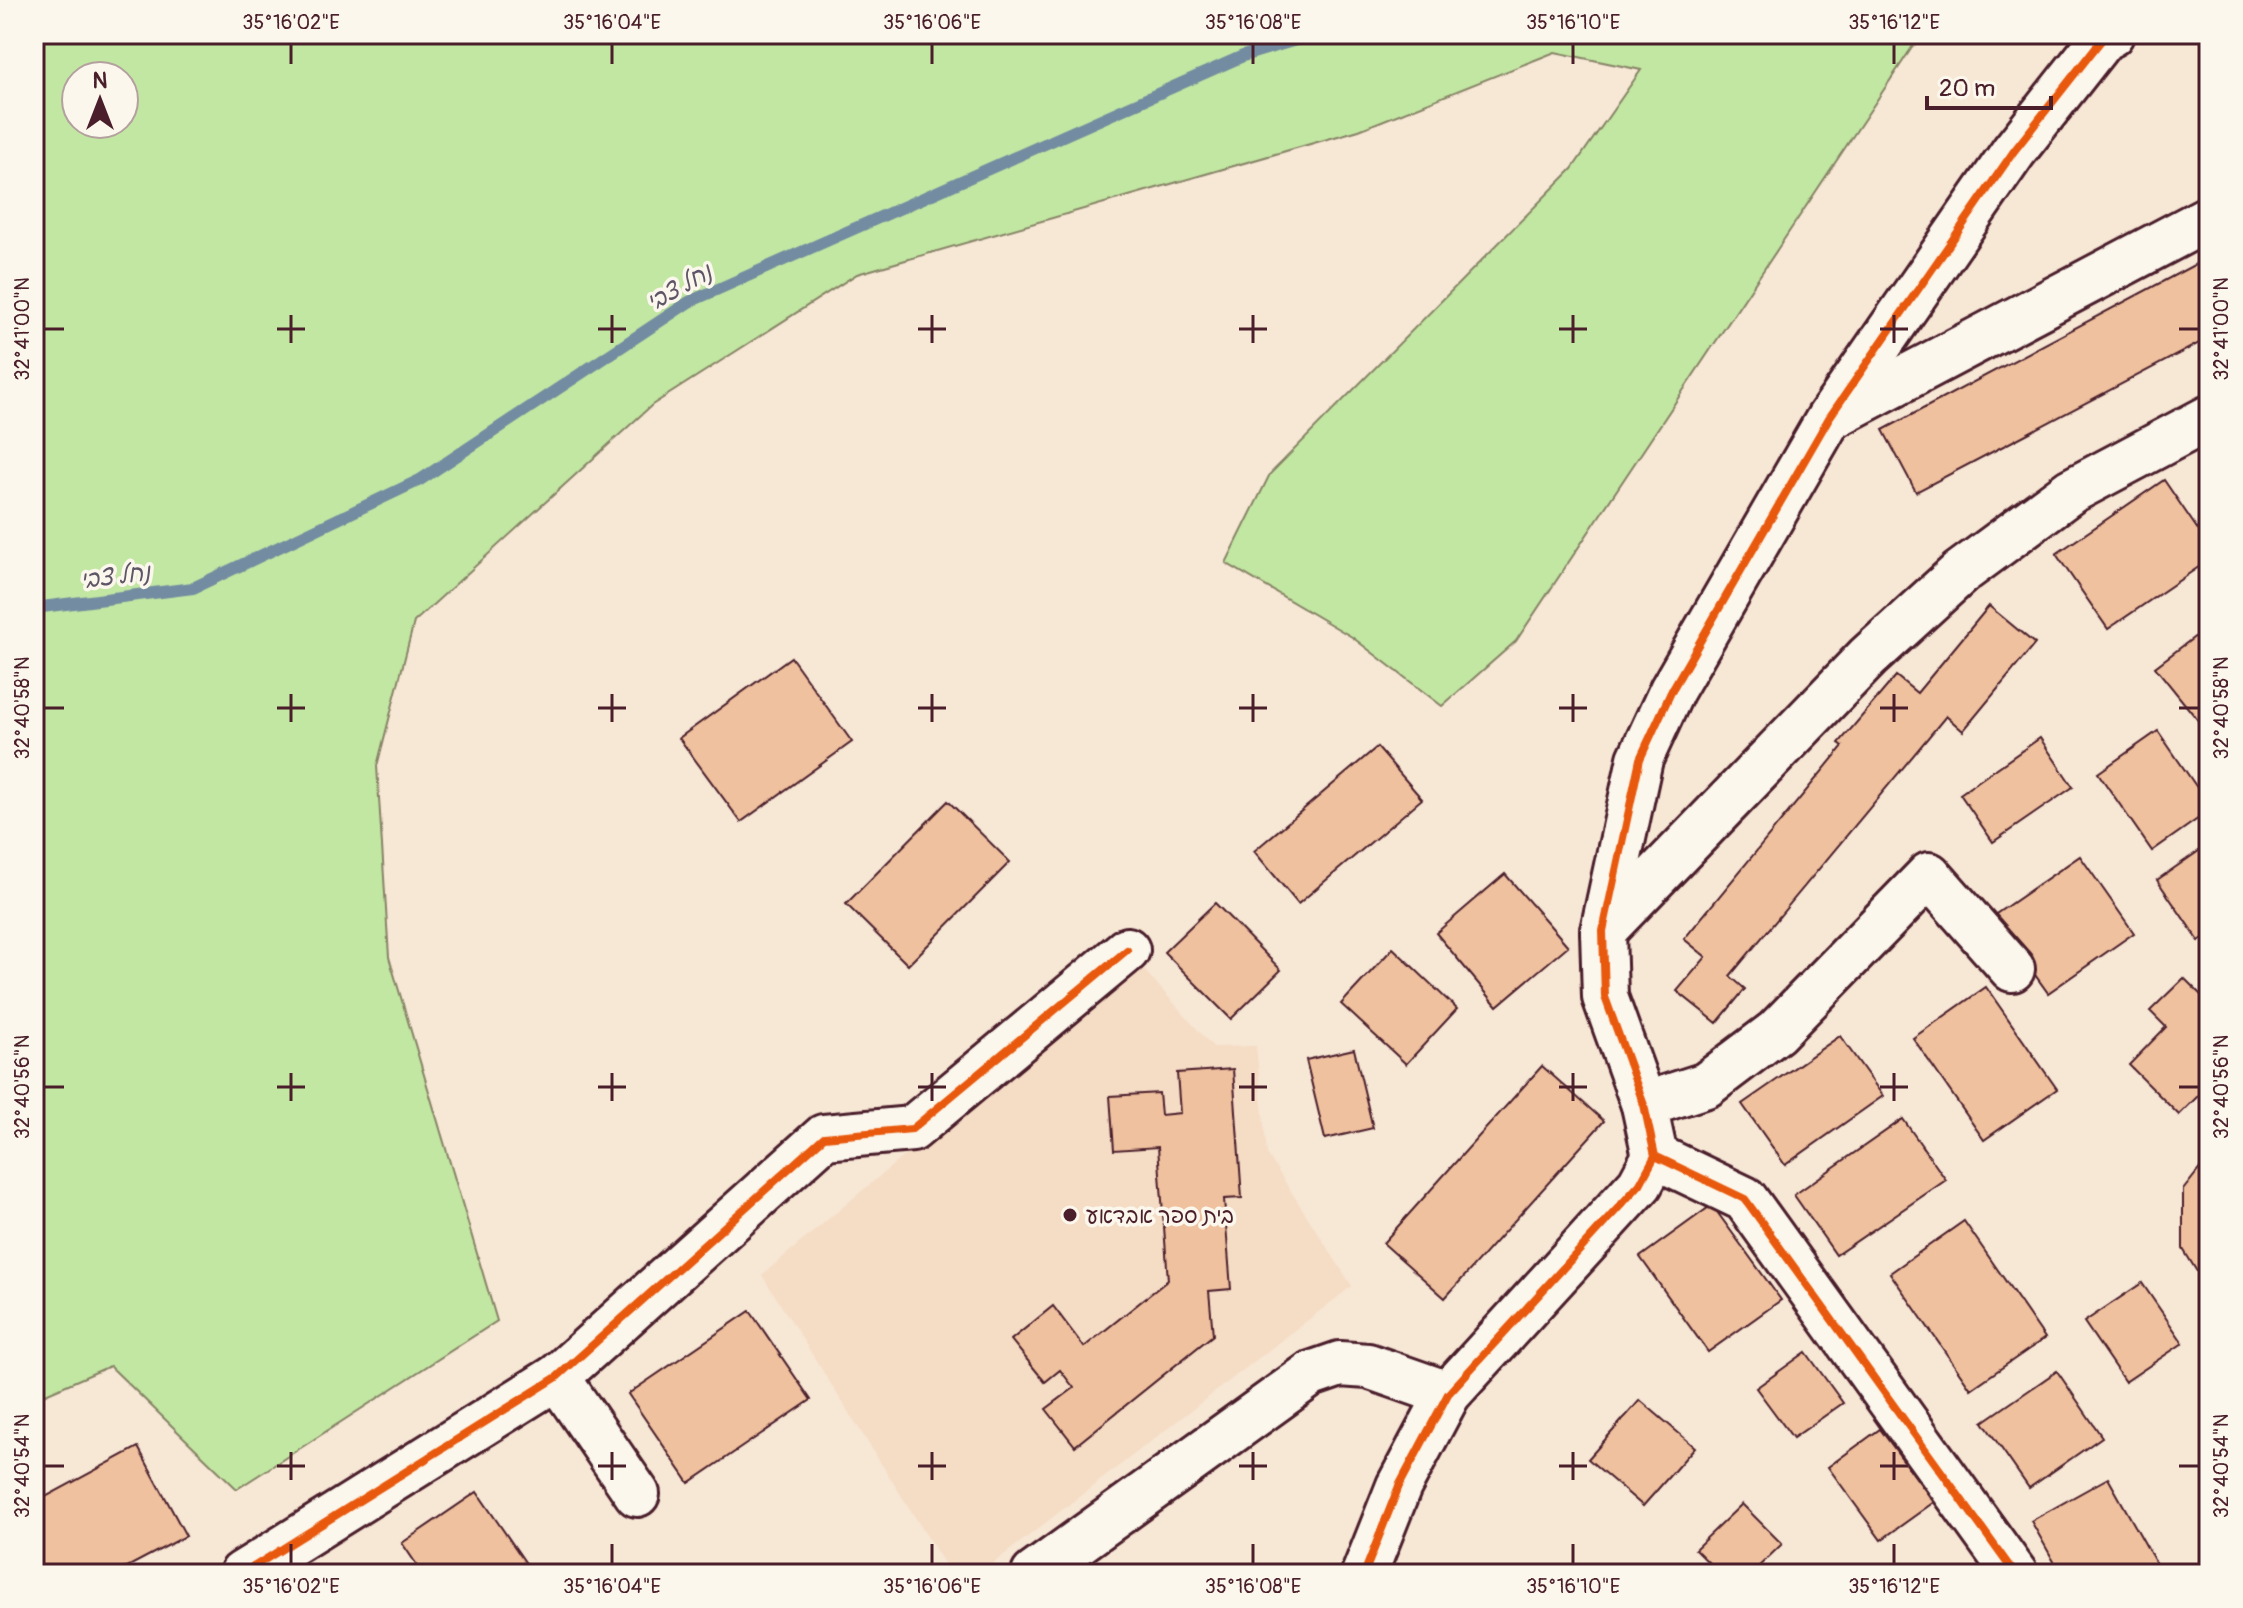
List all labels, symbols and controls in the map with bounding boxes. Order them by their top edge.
text: 35°16'02"E [242,10,340,35]
text: 35°16'04"E [563,10,661,35]
text: 35°16'06"E [883,10,981,35]
text: 35°16'08"E [1205,10,1301,35]
text: 35°16'10"E [1526,10,1620,35]
text: 35°16'12"E [1848,10,1940,35]
north arrow [60,60,140,140]
scale bar [1927,60,2051,110]
text: N [93,67,108,95]
text: 20 m [1939,74,1995,103]
water label: נחל צבי [641,257,719,317]
text: 32°41'00"N [10,277,35,381]
text: 32°41'00"N [2209,277,2234,381]
water label: נחל צבי [78,558,154,595]
text: 32°40'58"N [10,657,35,759]
text: 32°40'58"N [2209,657,2234,759]
text: 32°40'56"N [10,1035,35,1139]
text: 32°40'56"N [2209,1035,2234,1139]
place label: בית ספר אבדאע [1086,1202,1234,1230]
marker: בית ספר אבדאע [1061,1206,1079,1224]
text: 32°40'54"N [10,1414,35,1518]
text: 32°40'54"N [2209,1414,2234,1518]
text: 35°16'02"E [242,1574,340,1599]
text: 35°16'04"E [563,1574,661,1599]
text: 35°16'06"E [883,1574,981,1599]
text: 35°16'08"E [1205,1574,1301,1599]
text: 35°16'10"E [1526,1574,1620,1599]
text: 35°16'12"E [1848,1574,1940,1599]

